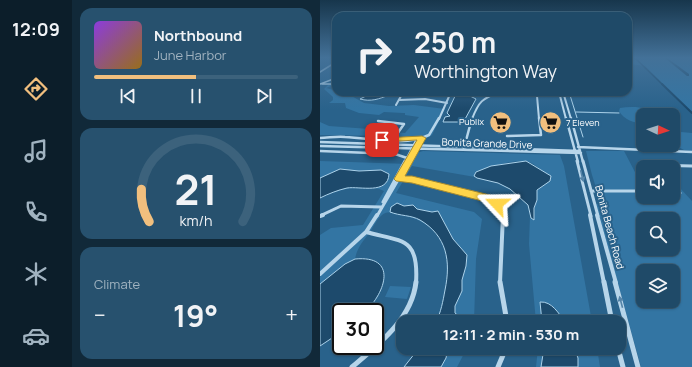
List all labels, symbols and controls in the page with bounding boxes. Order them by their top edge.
text: 12:09 [12,17,60,41]
text: 250 m [414,23,496,61]
text: Northbound [154,25,242,46]
icon: right [348,28,400,80]
text: June Harbor [154,46,227,64]
text: Worthington Way [414,59,557,83]
icon: directions [22,75,50,103]
icon: previous [117,85,139,107]
icon: pause [185,85,207,107]
icon: next [253,85,275,107]
north arrow [636,108,680,152]
map controls [636,108,680,308]
supermarket icon: Publix [487,109,513,135]
supermarket icon: 7 Eleven [538,110,564,136]
place label: Publix [459,115,484,128]
place label: 7 Eleven [566,116,600,129]
pin [365,123,399,157]
icon: arrive [371,129,393,151]
street label: Bonita Grande Drive [441,134,533,152]
icon: music [22,137,50,165]
text: 21 [175,160,218,216]
button: sound [636,160,680,204]
one-way arrow [579,170,585,182]
position arrow [476,183,518,225]
street label: Bonita Beach Road [592,183,628,271]
icon: phone [22,198,50,226]
text: km/h [179,210,213,229]
button: search [636,212,680,256]
icon: climate [22,260,50,288]
button: layers [636,264,680,308]
text: Climate [94,275,140,293]
text: 19° [173,295,218,336]
one-way arrow [617,296,623,309]
text: − [94,300,106,330]
text: + [285,300,298,330]
speed limit sign: 30 [332,303,384,355]
icon: car [22,322,50,350]
text: 12:11 · 2 min · 530 m [443,324,579,345]

